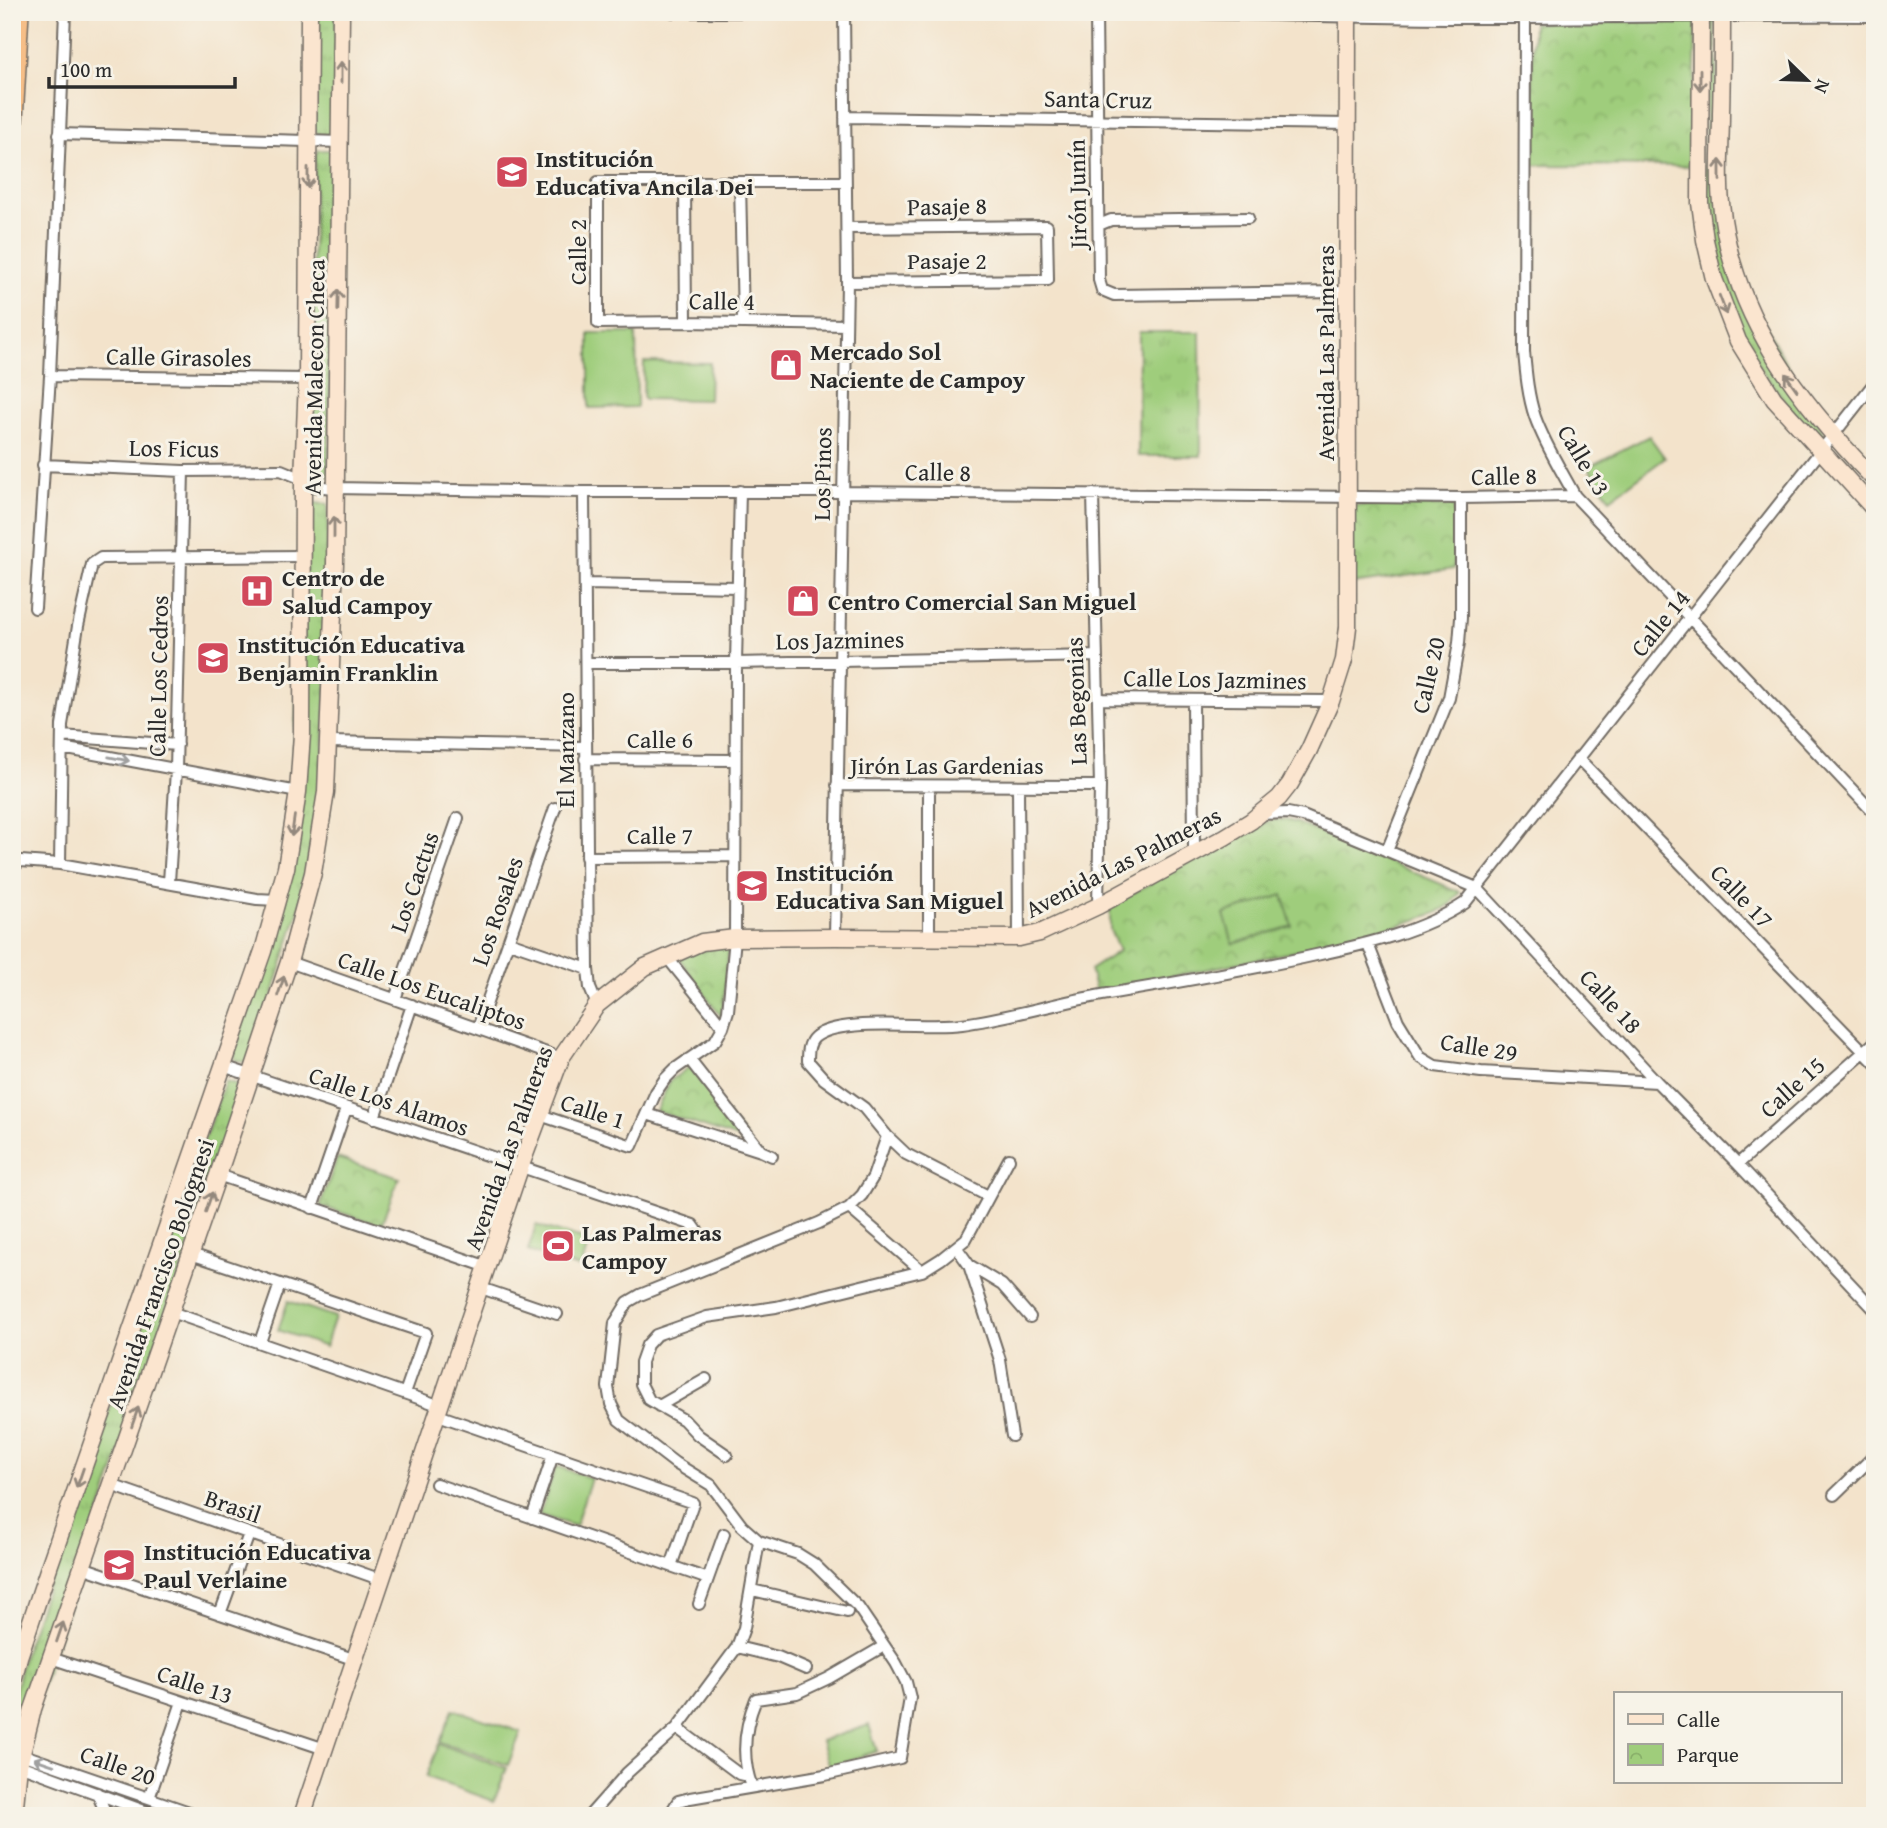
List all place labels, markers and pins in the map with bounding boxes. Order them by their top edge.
place label: Institución Educativa Ancila Dei [536,141,754,204]
school or university icon: Institución Educativa Ancila Dei [493,153,531,191]
place label: Mercado Sol Naciente de Campoy [810,334,1026,397]
shop icon: Mercado Sol Naciente de Campoy [767,346,805,384]
place label: Centro de Salud Campoy [282,560,433,623]
hospital icon: Centro de Salud Campoy [238,572,276,610]
shop icon: Centro Comercial San Miguel [784,582,822,620]
place label: Centro Comercial San Miguel [828,584,1137,619]
place label: Institución Educativa Benjamin Franklin [238,627,466,690]
school or university icon: Institución Educativa Benjamin Franklin [194,639,232,677]
place label: Institución Educativa San Miguel [776,855,1004,918]
school or university icon: Institución Educativa San Miguel [733,867,771,905]
place label: Las Palmeras Campoy [582,1215,722,1278]
sports icon: Las Palmeras Campoy [539,1227,577,1265]
place label: Institución Educativa Paul Verlaine [144,1534,372,1597]
school or university icon: Institución Educativa Paul Verlaine [100,1546,138,1584]

